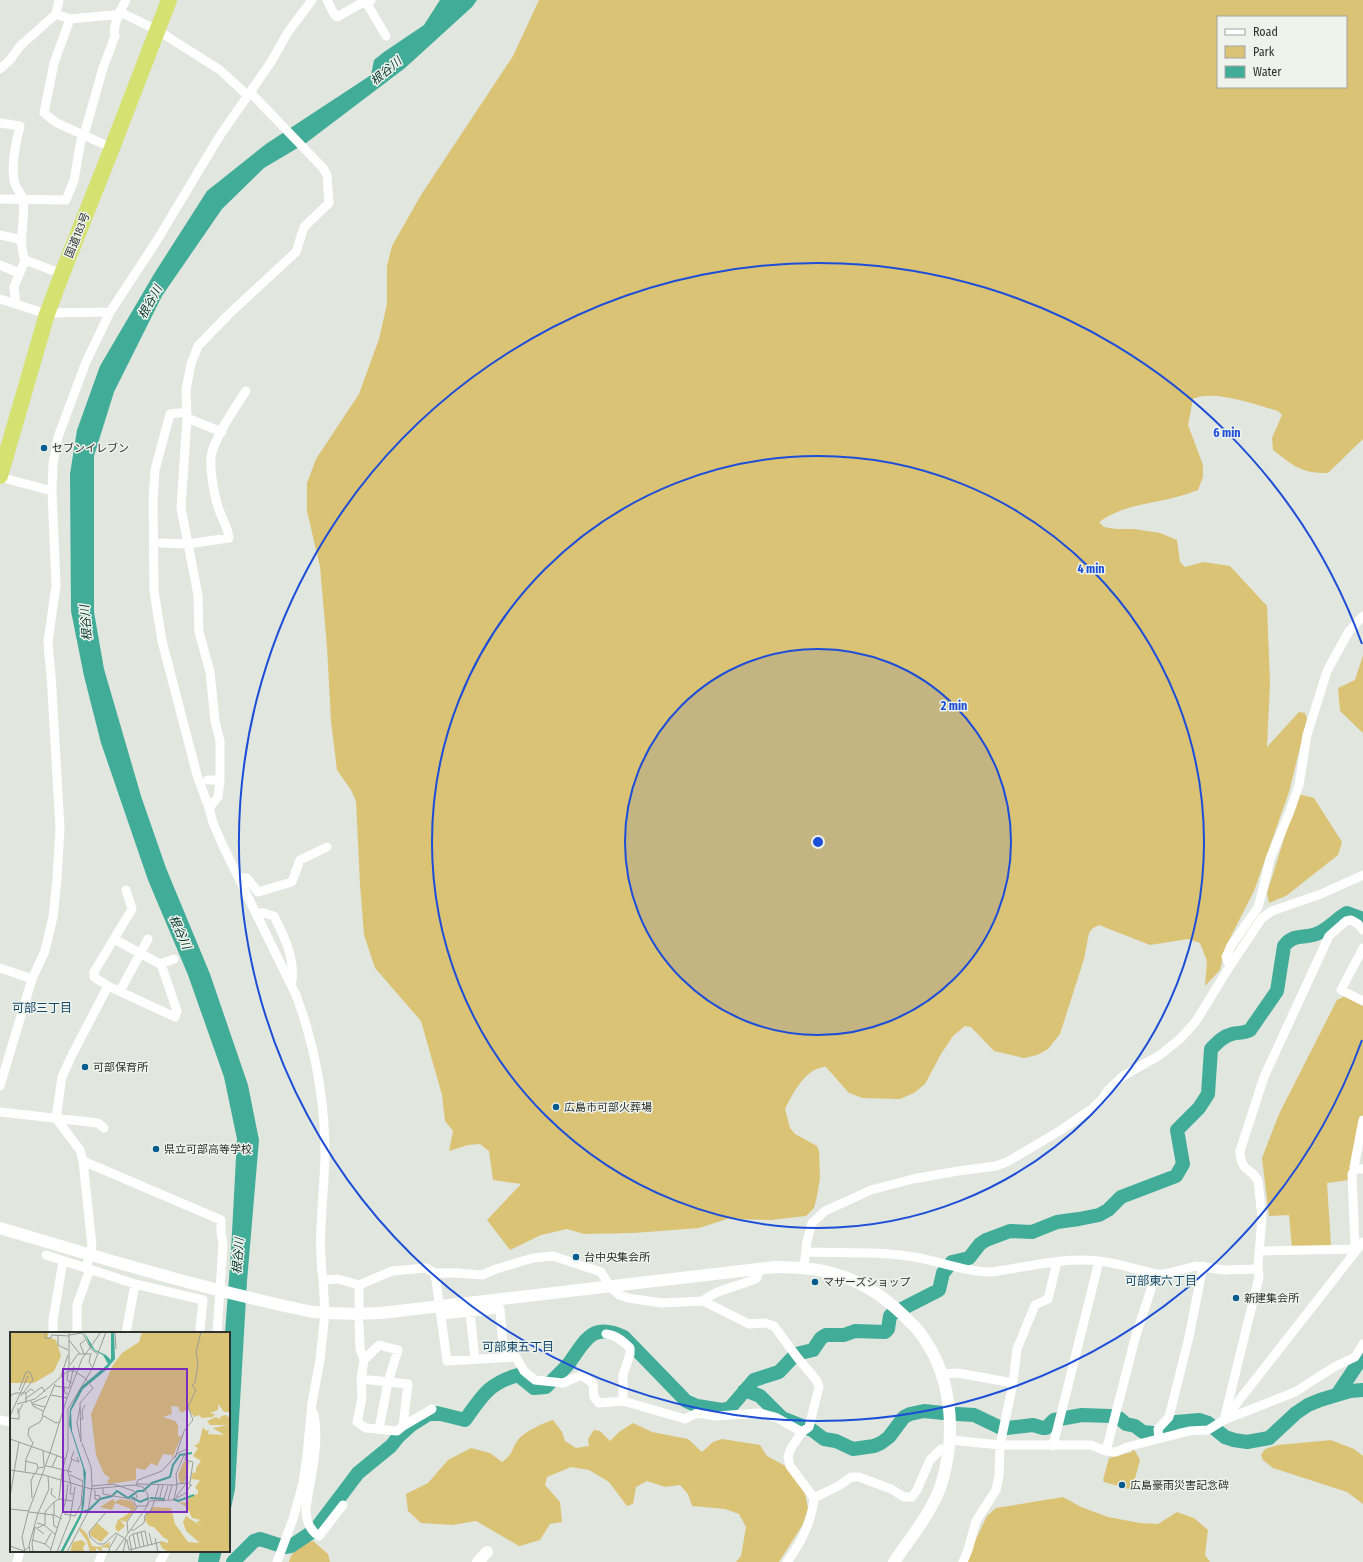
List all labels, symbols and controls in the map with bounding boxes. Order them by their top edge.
legend [1217,16,1347,88]
text: Road [1253,25,1278,39]
text: Park [1253,45,1275,59]
water label: 根谷川 [368,53,406,88]
text: Water [1253,65,1282,79]
street label: 国道183号 [62,211,92,260]
water label: 根谷川 [135,281,166,321]
text: 6 min [1213,426,1241,440]
place label: セブンイレブン [52,442,129,455]
marker: セブンイレブン [39,443,49,453]
text: 4 min [1077,562,1105,576]
water label: 根谷川 [77,602,95,642]
text: 2 min [940,699,967,713]
centre of rings [811,835,825,849]
water label: 根谷川 [166,913,195,953]
district label: 可部三丁目 [12,1001,72,1015]
place label: 可部保育所 [93,1061,149,1074]
marker: 可部保育所 [80,1062,90,1072]
place label: 広島市可部火葬場 [564,1101,652,1114]
marker: 広島市可部火葬場 [551,1102,561,1112]
place label: 県立可部高等学校 [164,1143,252,1156]
marker: 県立可部高等学校 [151,1144,161,1154]
water label: 根谷川 [229,1235,247,1275]
place label: 台中央集会所 [584,1251,651,1264]
marker: 台中央集会所 [571,1252,581,1262]
district label: 可部東六丁目 [1125,1274,1197,1288]
place label: マザーズショップ [823,1276,910,1289]
marker: マザーズショップ [810,1277,820,1287]
place label: 新建集会所 [1244,1292,1300,1305]
marker: 新建集会所 [1231,1293,1241,1303]
inset map [10,1332,230,1552]
district label: 可部東五丁目 [482,1340,554,1354]
place label: 広島豪雨災害記念碑 [1130,1479,1229,1492]
marker: 広島豪雨災害記念碑 [1117,1480,1127,1490]

